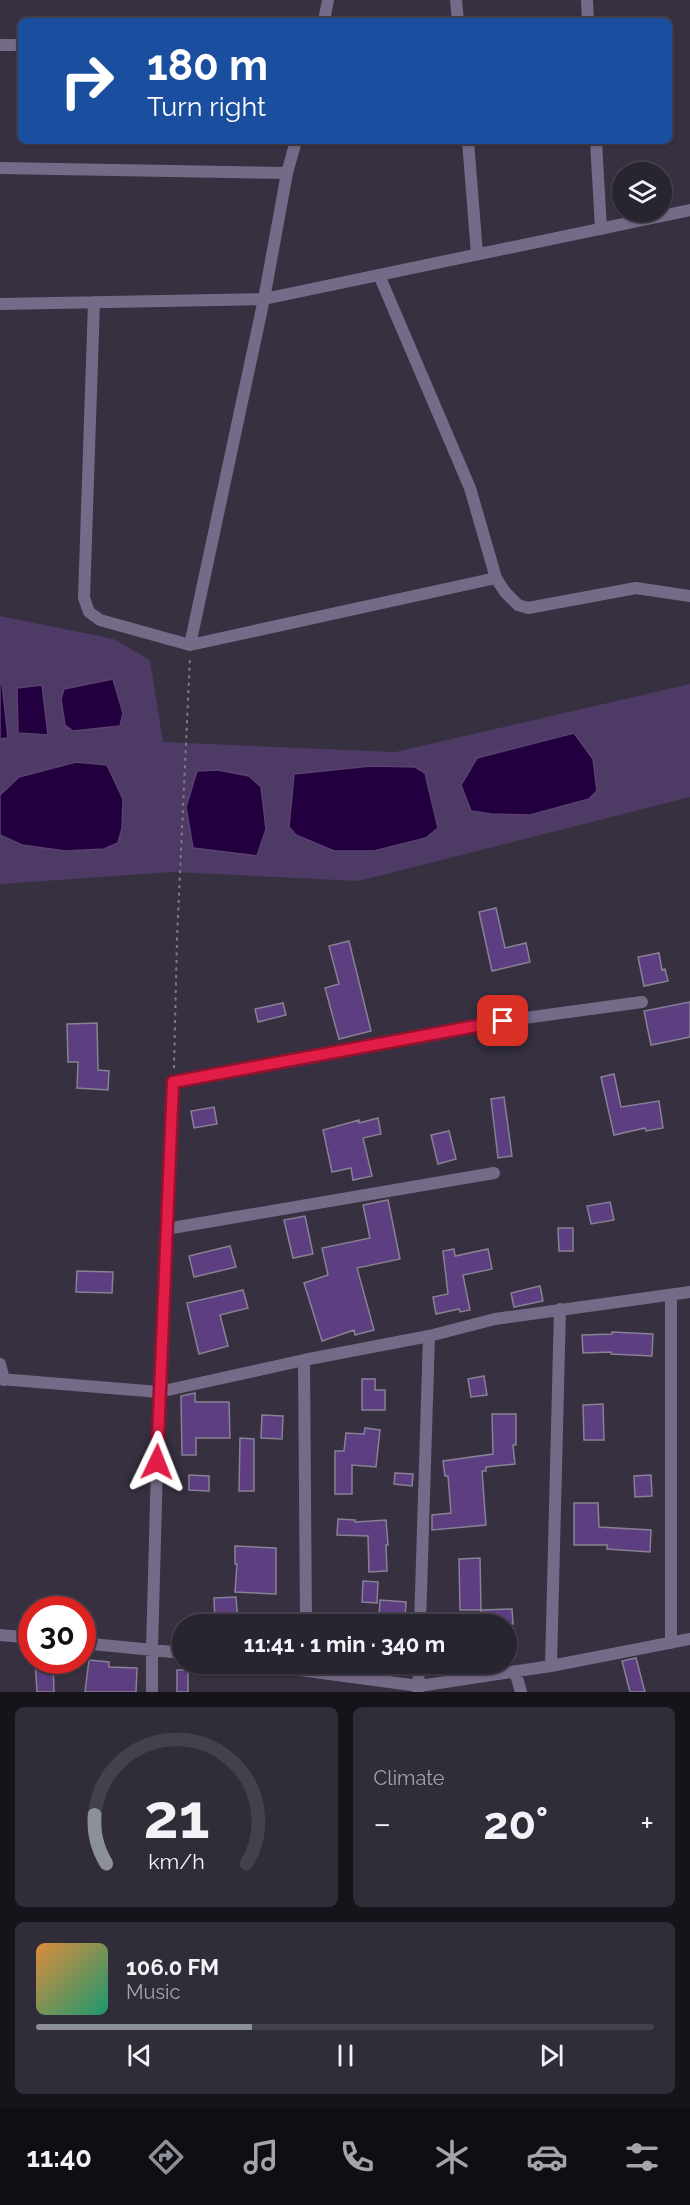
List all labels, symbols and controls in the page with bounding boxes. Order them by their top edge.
text: 180 m [147,41,268,90]
icon: right [48,42,126,120]
text: Turn right [147,91,266,122]
map controls [612,162,672,222]
button: layers [612,162,672,222]
pin [477,995,528,1046]
icon: arrive [486,1004,519,1037]
position arrow [125,1430,189,1494]
speed limit sign: 30 [18,1596,96,1674]
text: 11:41 · 1 min · 340 m [244,1631,445,1657]
text: Climate [374,1766,445,1790]
text: 21 [143,1779,209,1853]
text: 20° [483,1797,548,1850]
text: − [374,1804,391,1843]
text: + [640,1804,654,1843]
text: km/h [148,1849,205,1874]
text: 106.0 FM [126,1954,219,1980]
text: Music [126,1980,180,2004]
icon: previous [123,2039,156,2072]
icon: pause [329,2039,362,2072]
icon: next [535,2039,568,2072]
icon: directions [145,2136,187,2178]
icon: music [240,2136,282,2178]
icon: phone [336,2136,378,2178]
icon: climate [431,2136,473,2178]
icon: car [526,2136,568,2178]
icon: filters [621,2136,663,2178]
text: 11:40 [27,2142,92,2173]

